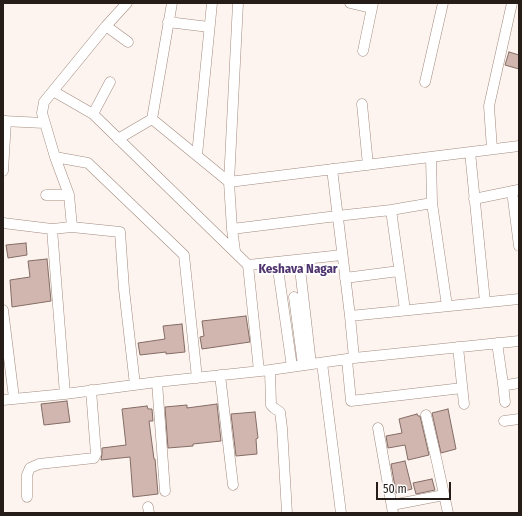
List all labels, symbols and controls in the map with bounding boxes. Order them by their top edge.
district label: Keshava Nagar [258,261,338,277]
scale bar [378,474,453,500]
text: 50 m [383,482,407,496]

